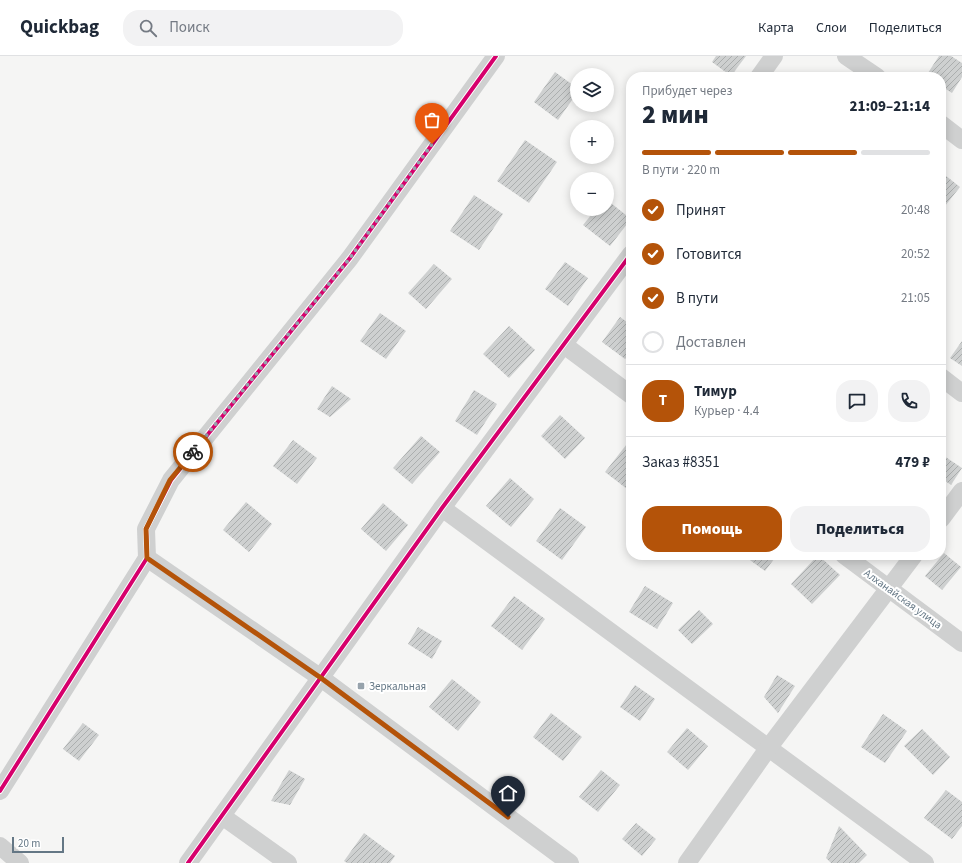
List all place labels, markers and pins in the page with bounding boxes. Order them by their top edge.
pin [415,103,449,144]
place label: Зеркальная [369,679,426,694]
marker: Зеркальная [356,681,366,691]
pin [491,776,525,817]

